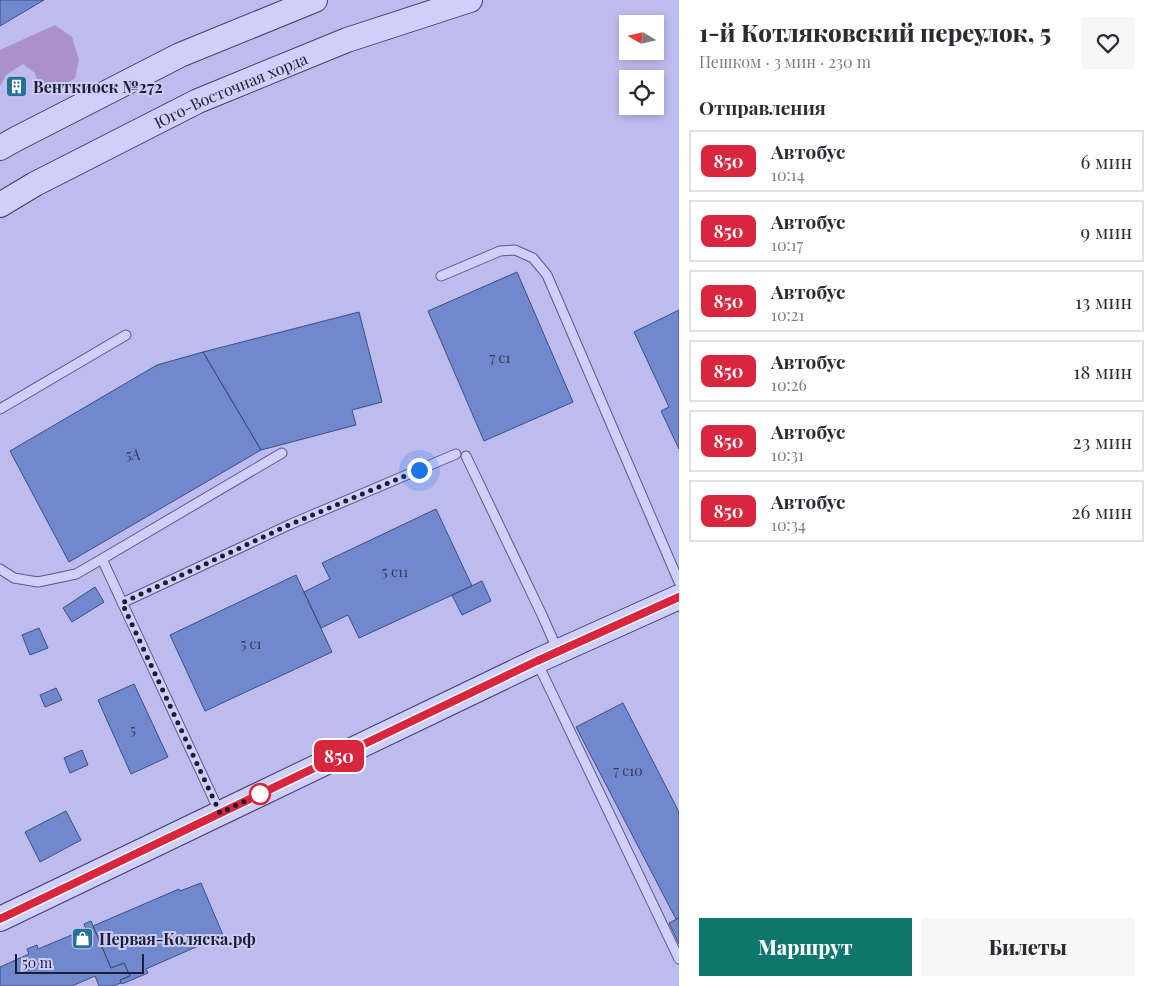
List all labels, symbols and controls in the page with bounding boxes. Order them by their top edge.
north arrow [619,15,664,60]
map controls [619,15,664,115]
text: 1-й Котляковский переулок, 5 [699,16,1051,48]
button: heart [1082,17,1134,69]
street label: Юго-Восточная хорда [150,47,310,132]
text: Пешком · 3 мин · 230 m [699,51,871,72]
button: locate [619,70,664,115]
building icon: Венткиоск №272 [5,74,29,98]
place label: Венткиоск №272 [33,76,163,97]
text: Отправления [699,94,826,120]
text: Автобус [771,138,846,164]
text: 6 мин [1080,148,1132,174]
text: 850 [714,149,743,173]
text: 10:14 [771,164,805,185]
text: Автобус [771,208,846,234]
text: 9 мин [1081,218,1132,244]
text: 850 [714,219,743,243]
text: 10:17 [771,234,803,255]
text: Автобус [771,278,846,304]
text: 13 мин [1075,288,1132,314]
text: 850 [714,289,743,313]
text: 10:21 [771,304,804,325]
house number: 7 с1 [490,348,511,367]
text: Автобус [771,348,846,374]
text: 18 мин [1073,358,1132,384]
text: 850 [714,359,743,383]
text: 10:26 [771,374,807,395]
text: Автобус [771,418,846,444]
text: 23 мин [1073,428,1132,454]
text: 850 [714,429,743,453]
text: 10:31 [771,444,804,465]
house number: 5А [126,445,140,464]
your location [407,458,432,483]
text: Автобус [771,488,846,514]
text: 26 мин [1071,498,1132,524]
text: 850 [714,499,743,523]
text: 10:34 [771,514,806,535]
house number: 5 с11 [382,562,408,581]
house number: 5 с1 [240,634,262,653]
house number: 5 [130,720,136,739]
line badge: 850 [310,740,368,772]
text: 850 [324,744,354,768]
house number: 7 с10 [613,761,643,780]
unlabelled marker [249,783,271,805]
button: Маршрут [699,918,912,976]
button: Билеты [922,918,1134,976]
shop icon: Первая-Коляска.рф [71,926,95,950]
place label: Первая-Коляска.рф [99,928,256,949]
scale bar [15,951,144,974]
text: 50 m [22,953,52,972]

